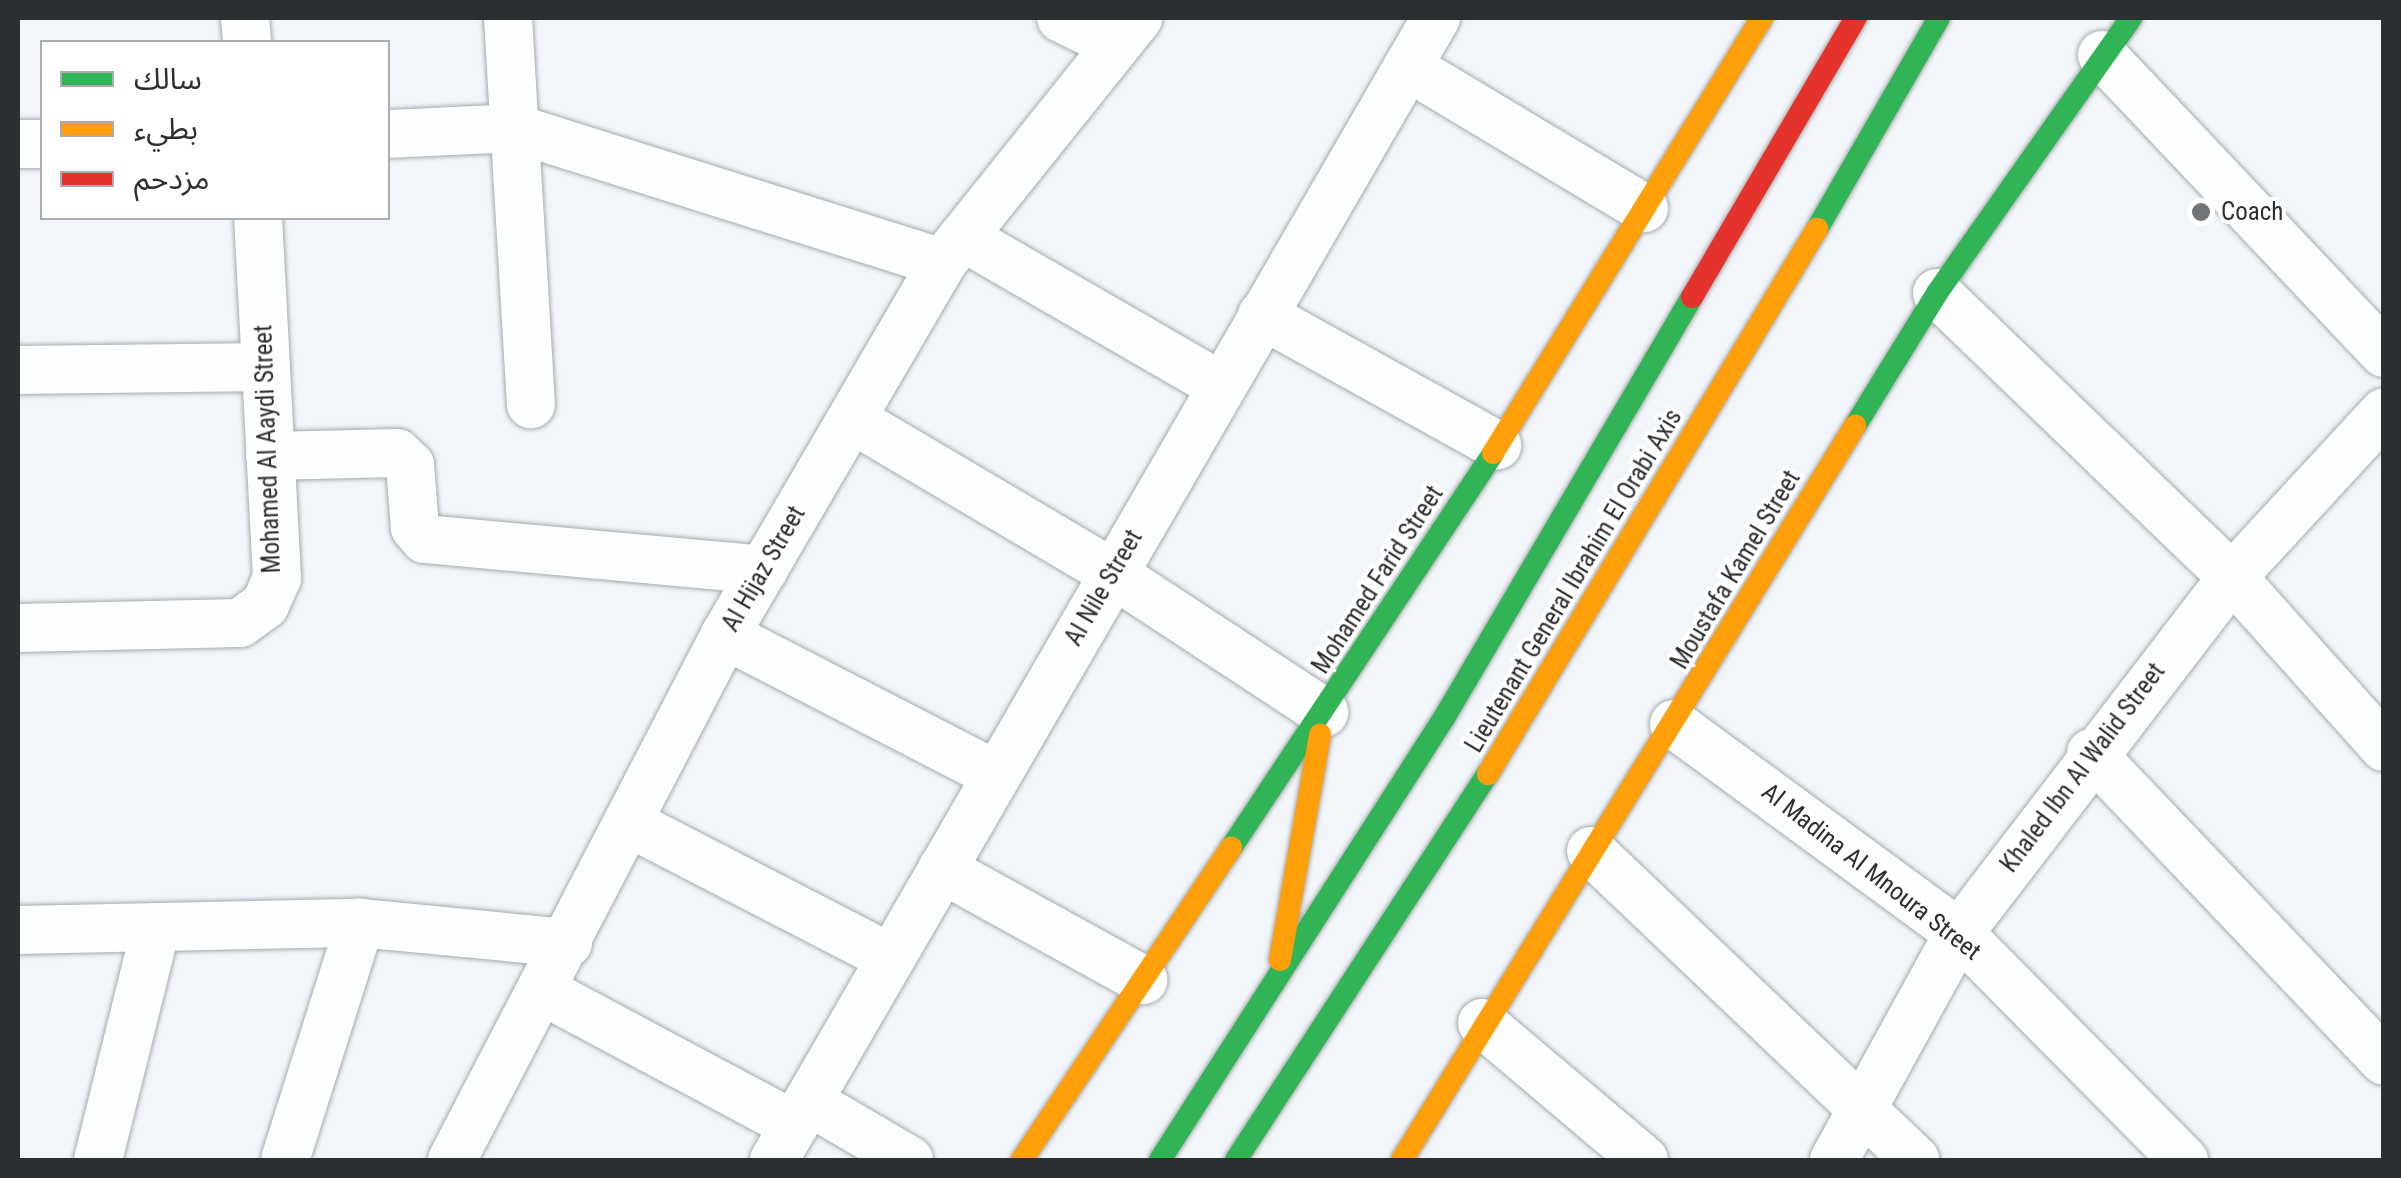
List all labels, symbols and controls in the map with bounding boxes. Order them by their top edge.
legend [40,40,390,220]
text: سالك [134,61,202,96]
text: بطيء [134,111,198,146]
text: مزدحم [134,161,210,196]
place label: Coach [2221,197,2283,227]
marker: Coach [2190,201,2212,223]
street label: Mohamed Al Aaydi Street [249,324,287,574]
street label: Lieutenant General Ibrahim El Orabi Axis [1459,404,1689,758]
street label: Moustafa Kamel Street [1665,465,1807,675]
street label: Mohamed Farid Street [1306,480,1450,680]
street label: Al Hijaz Street [716,501,812,637]
street label: Al Nile Street [1059,525,1149,651]
street label: Khaled Ibn Al Walid Street [1994,657,2172,879]
street label: Al Madina Al Mnoura Street [1756,777,1986,967]

